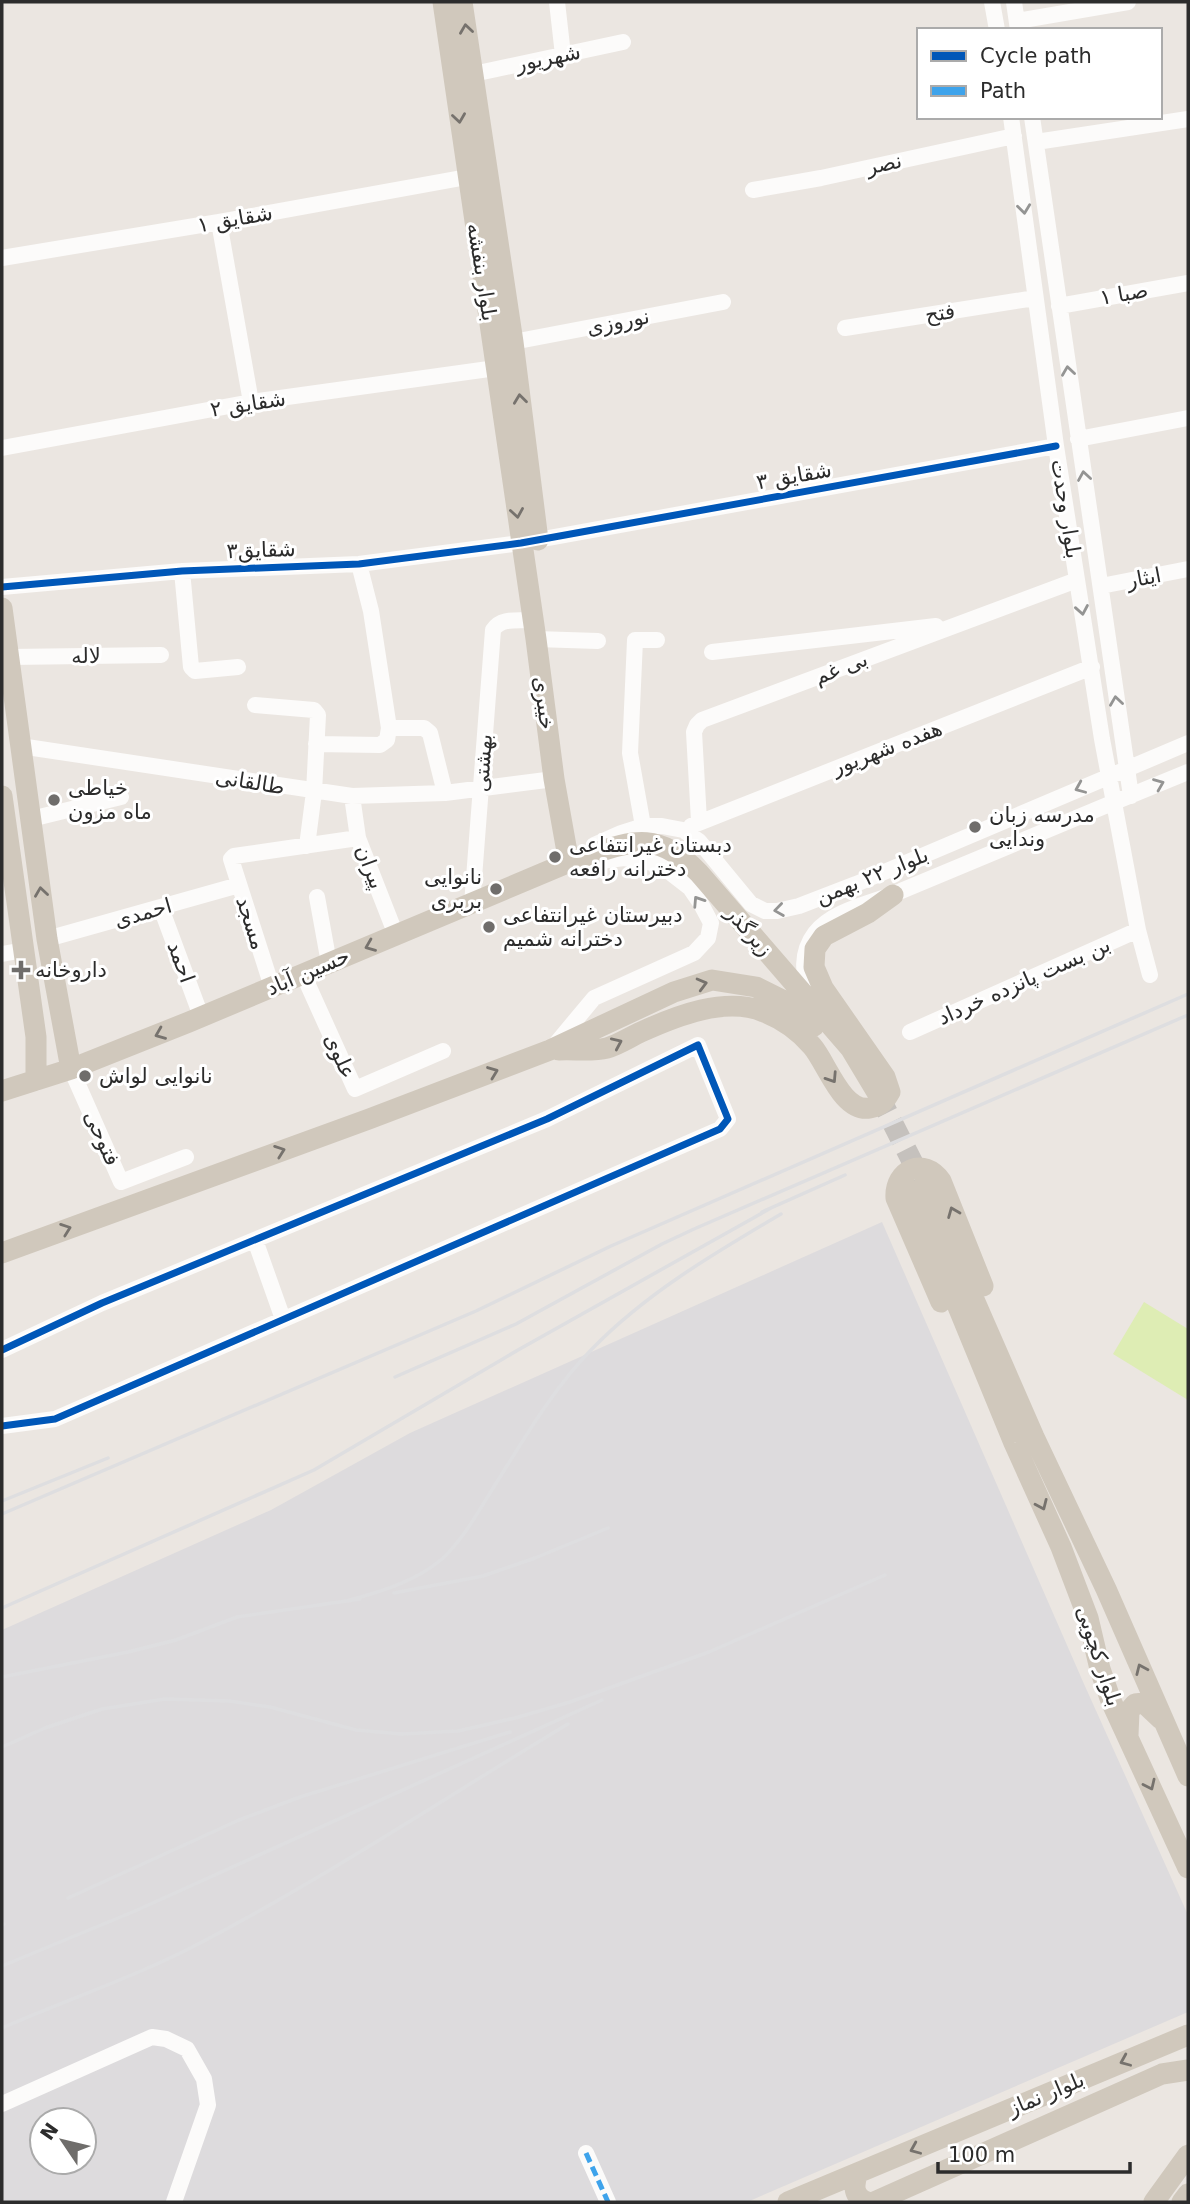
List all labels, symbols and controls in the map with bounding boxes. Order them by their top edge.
one-way arrow [459,23,474,35]
legend [917,28,1162,119]
street label: شهریور [512,39,583,77]
text: Cycle path [980,44,1092,68]
text: Path [980,79,1026,103]
one-way arrow [451,112,466,124]
street label: نصر [863,149,904,180]
street label: شقایق ۱ [196,201,274,237]
one-way arrow [1016,203,1031,215]
street label: بلوار بنفشه [462,221,502,323]
street label: صبا ۱ [1098,278,1150,310]
street label: فتح [923,299,957,327]
street label: نوروزی [585,304,651,340]
one-way arrow [1061,365,1076,377]
street label: شقایق ۲ [209,386,287,422]
one-way arrow [513,393,528,405]
street label: شقایق ۳ [755,458,833,494]
street label: بلوار وحدت [1046,458,1086,560]
one-way arrow [1077,470,1092,482]
one-way arrow [509,507,524,519]
street label: شقایق۳ [226,537,296,563]
street label: ایثار [1124,563,1163,593]
one-way arrow [1074,604,1089,616]
street label: لاله [71,644,101,668]
street label: بی غم [811,647,871,690]
street label: خیبری [529,675,559,731]
one-way arrow [1109,695,1124,707]
street label: هفده شهریور [828,716,945,780]
street label: بهشتی [469,733,497,793]
street label: طالقانی [214,765,286,799]
place label: خیاطی ماه مزون [68,776,152,824]
one-way arrow [1153,779,1165,793]
one-way arrow [1075,780,1087,794]
marker: خیاطی ماه مزون [46,792,62,808]
place label: مدرسه زبان وندایی [989,803,1095,851]
marker: مدرسه زبان وندایی [967,819,983,835]
place label: دبستان غیرانتفاعی دخترانه رافعه [569,833,732,881]
street label: پیران [351,842,389,892]
street label: بلوار ۲۲ بهمن [812,843,932,909]
marker: دبستان غیرانتفاعی دخترانه رافعه [547,849,563,865]
place label: نانوایی بربری [424,865,482,913]
marker: نانوایی بربری [488,881,504,897]
one-way arrow [34,886,49,898]
street label: احمدی [112,893,174,933]
street label: مسجد [231,893,271,953]
one-way arrow [694,896,706,909]
street label: زیرگذر [720,900,777,961]
one-way arrow [773,902,785,917]
place label: دبیرستان غیرانتفاعی دخترانه شمیم [503,903,683,952]
marker: دبیرستان غیرانتفاعی دخترانه شمیم [481,919,497,935]
street label: بن بست پانزده خرداد [934,932,1114,1030]
street label: احمد [163,938,199,986]
one-way arrow [365,938,378,952]
street label: حسین آباد [262,943,353,1000]
place label: داروخانه [35,958,107,982]
marker: داروخانه [13,962,29,978]
one-way arrow [696,977,708,992]
one-way arrow [155,1025,167,1039]
street label: علوی [320,1030,360,1082]
one-way arrow [610,1037,622,1051]
place label: نانوایی لواش [99,1064,213,1088]
one-way arrow [486,1066,498,1080]
marker: نانوایی لواش [77,1068,93,1084]
one-way arrow [824,1070,837,1083]
street label: فتوحی [79,1107,125,1169]
one-way arrow [273,1146,285,1160]
one-way arrow [948,1206,962,1218]
one-way arrow [59,1223,71,1237]
one-way arrow [1034,1498,1048,1510]
street label: بلوار کچویی [1072,1603,1126,1709]
one-way arrow [1135,1664,1149,1676]
one-way arrow [1142,1778,1156,1790]
one-way arrow [1120,2053,1132,2067]
street label: بلوار نماز [1003,2067,1088,2121]
north arrow [28,2106,98,2176]
text: N [36,2118,63,2144]
scale bar [938,2130,1130,2174]
one-way arrow [910,2141,922,2155]
text: 100 m [948,2143,1015,2167]

